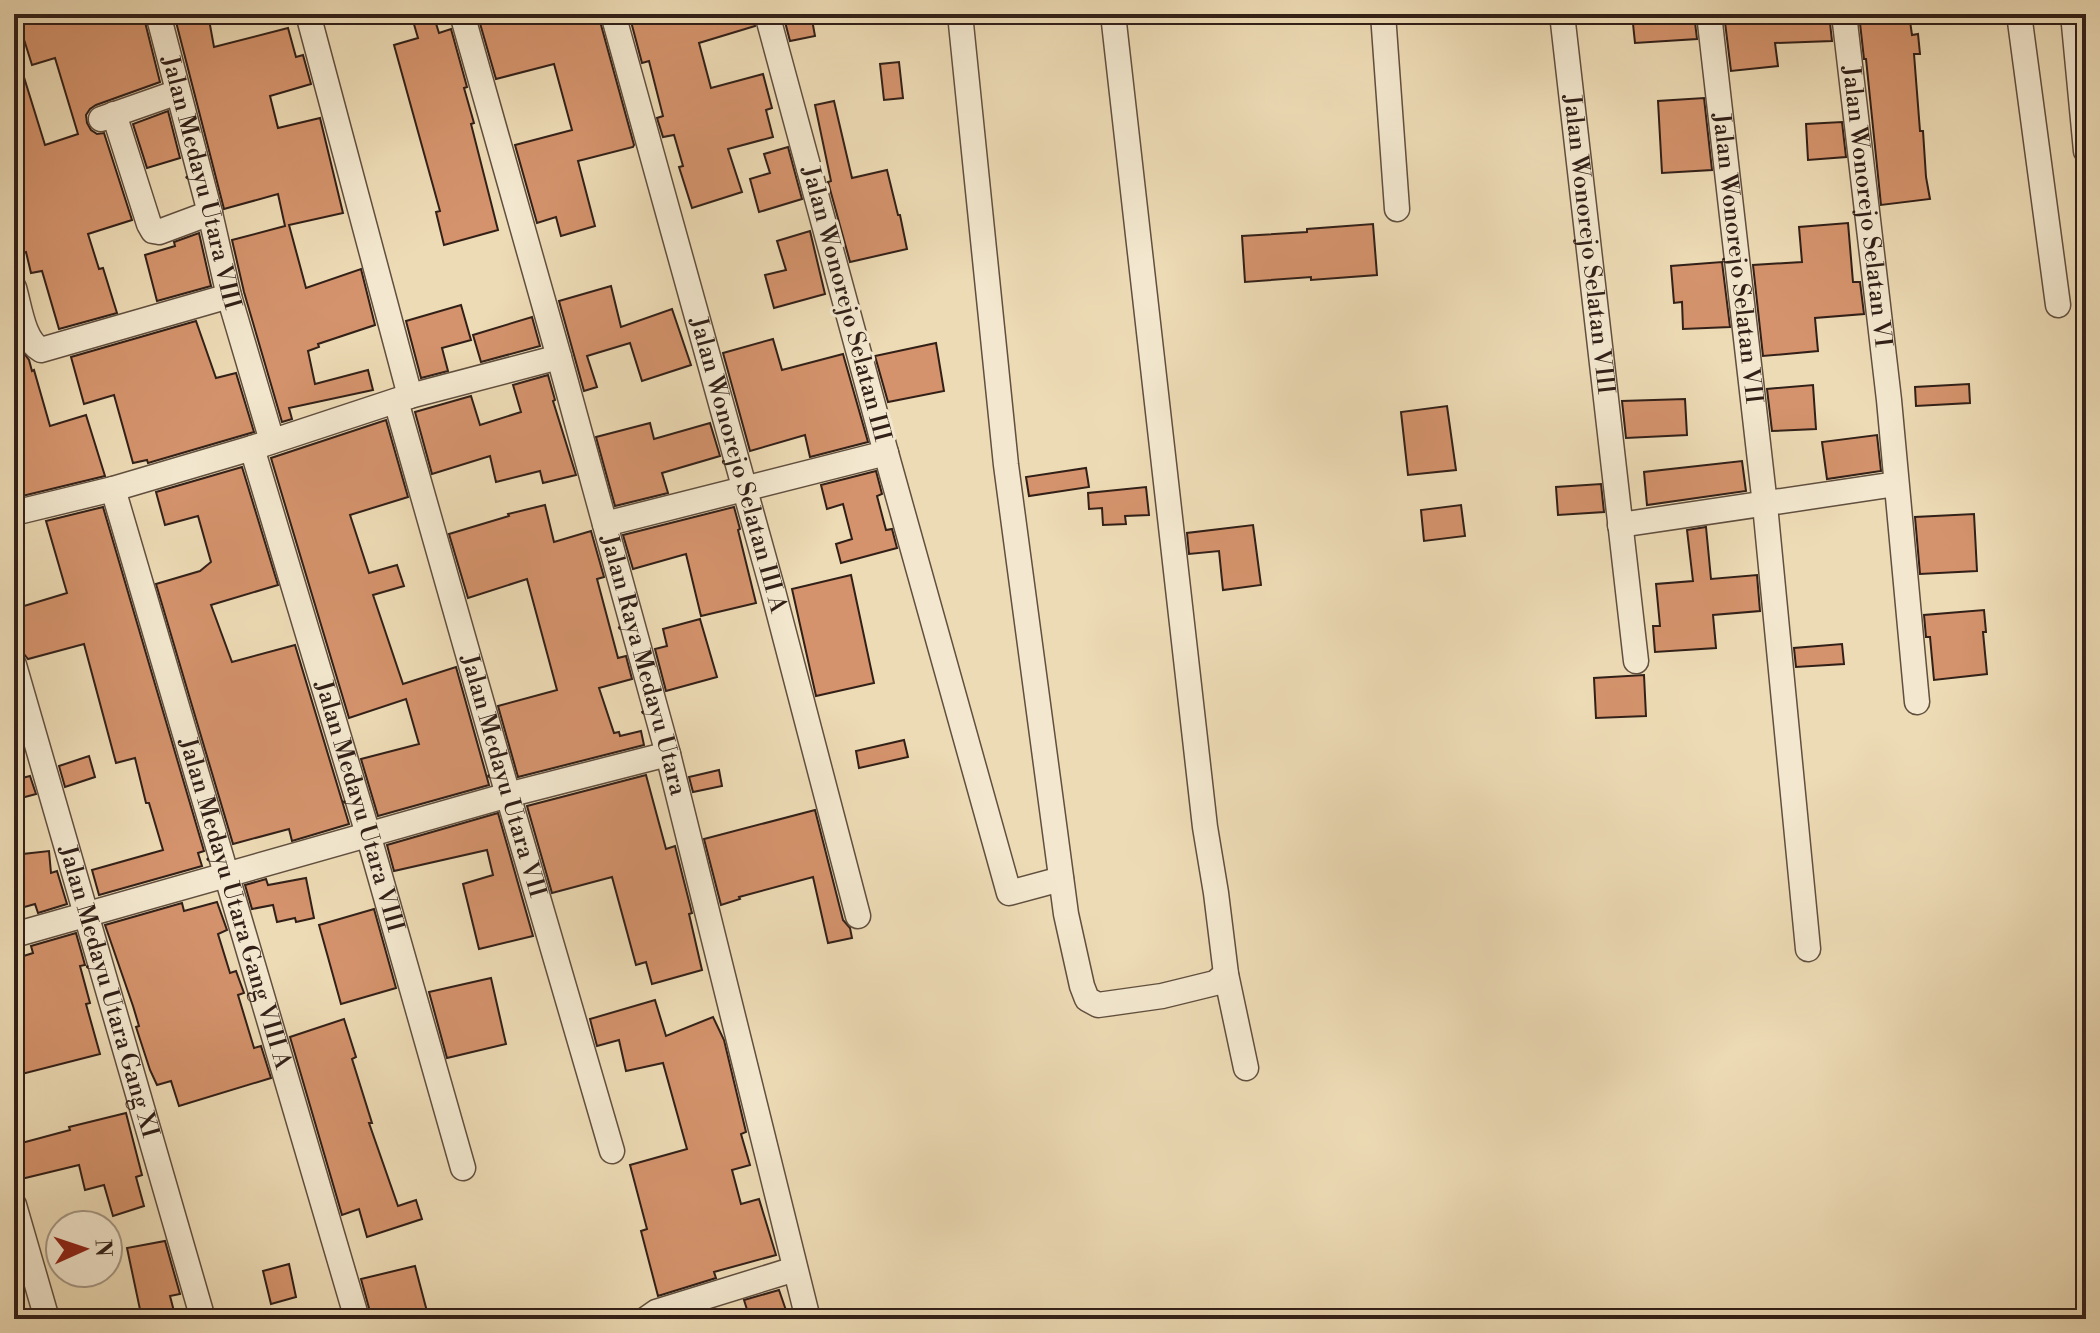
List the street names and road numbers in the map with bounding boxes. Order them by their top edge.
street label: Jalan Medayu Utara VIII [154,52,247,313]
street label: Jalan Wonorejo Selatan VI [1835,64,1898,349]
street label: Jalan Wonorejo Selatan VIII [1556,92,1620,396]
street label: Jalan Wonorejo Selatan VII [1705,111,1768,405]
street label: Jalan Wonorejo Selatan III [795,162,897,445]
street label: Jalan Wonorejo Selatan III A [683,313,793,616]
street label: Jalan Raya Medayu Utara [593,531,693,799]
street label: Jalan Medayu Utara VII [454,650,552,901]
street label: Jalan Medayu Utara VIII [308,676,410,935]
street label: Jalan Medayu Utara Gang VIII A [172,734,298,1073]
street label: Jalan Medayu Utara Gang XI [52,841,165,1141]

